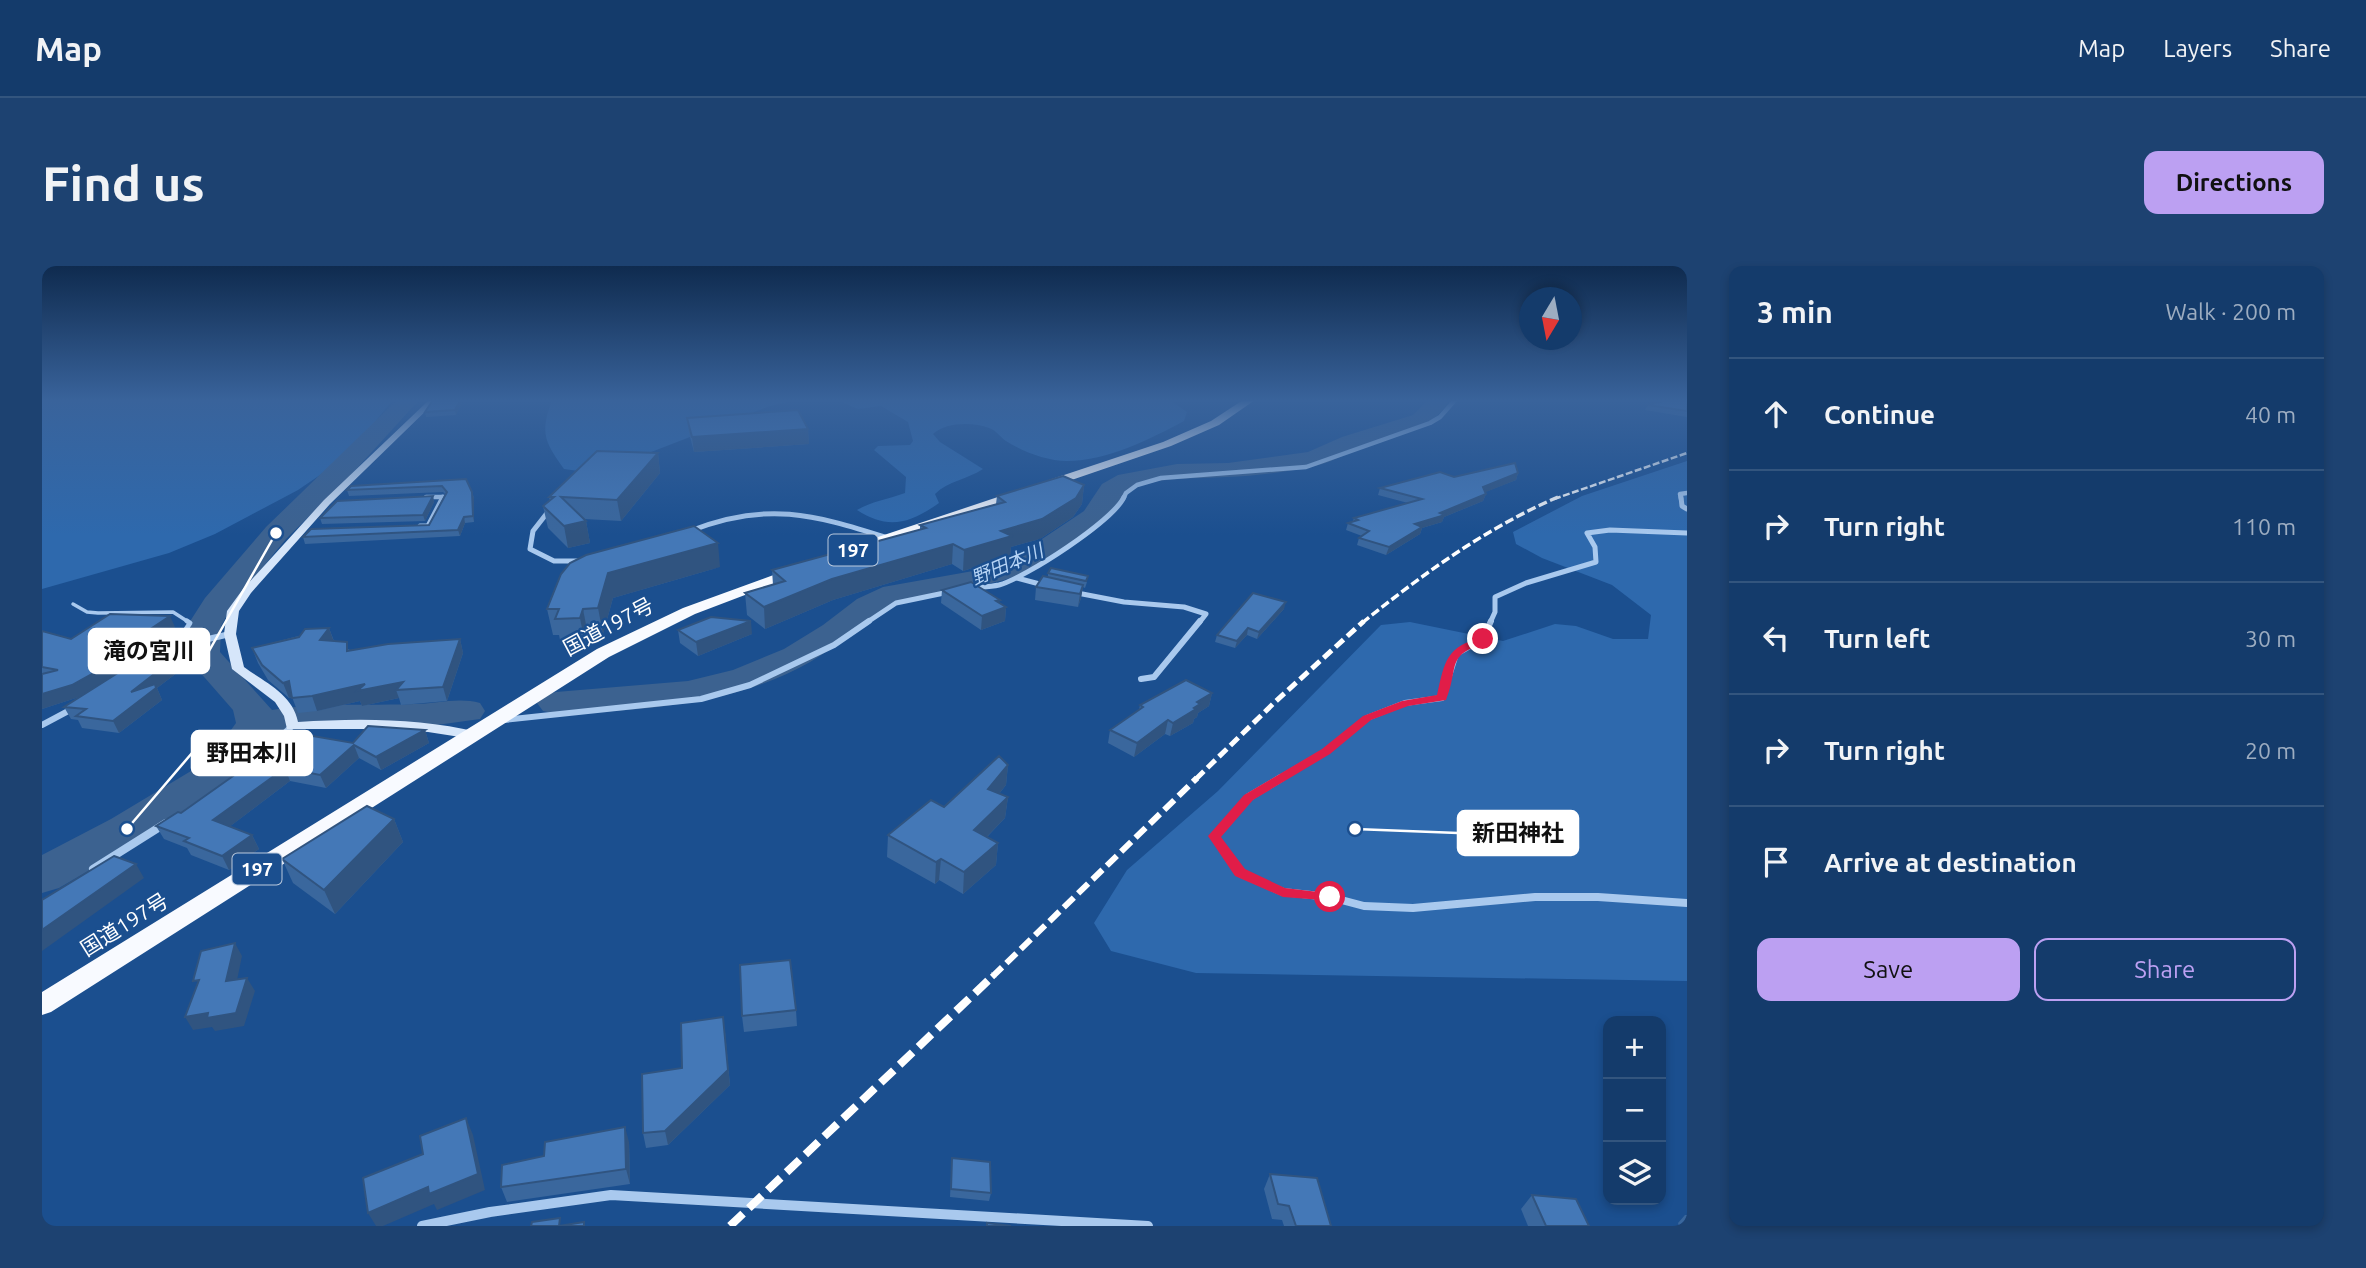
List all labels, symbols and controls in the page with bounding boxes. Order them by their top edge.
text: Map [35,30,102,67]
text: Map [2078,35,2125,62]
text: Layers [2163,35,2232,62]
text: Share [2270,35,2331,62]
button: Directions [2144,151,2324,214]
text: Find us [42,155,205,210]
north arrow [1519,287,1582,350]
text: 3 min [1757,295,1833,329]
text: Walk · 200 m [2165,299,2296,324]
icon: ahead [1757,395,1795,433]
text: Continue [1824,400,1935,429]
text: 40 m [2245,402,2296,427]
icon: right [1757,507,1795,545]
text: Turn right [1824,512,1945,541]
text: 110 m [2232,514,2296,539]
road number: 197 [828,534,878,566]
water label: 野田本川 [968,538,1048,589]
street label: 国道197号 [559,592,657,660]
icon: left [1757,619,1795,657]
route end [1467,623,1498,654]
text: Turn left [1824,624,1930,653]
text: 30 m [2245,626,2296,651]
callout: 滝の宮川 [89,629,209,673]
text: 滝の宮川 [103,638,195,663]
callout: 野田本川 [192,731,312,775]
icon: right [1757,731,1795,769]
text: Turn right [1824,736,1945,765]
text: 20 m [2245,738,2296,763]
text: 野田本川 [206,740,298,765]
callout: 新田神社 [1458,811,1578,855]
text: 新田神社 [1472,820,1564,845]
icon: arrive [1757,843,1795,881]
text: Arrive at destination [1824,848,2077,877]
road number: 197 [232,854,282,884]
route start [1314,881,1345,912]
street label: 国道197号 [76,888,172,960]
button: Save [1757,938,2020,1001]
button: Share [2034,938,2296,1001]
map controls [1603,1016,1666,1205]
button: + [1603,1016,1666,1079]
button: − [1603,1079,1666,1142]
button: layers [1603,1142,1666,1205]

